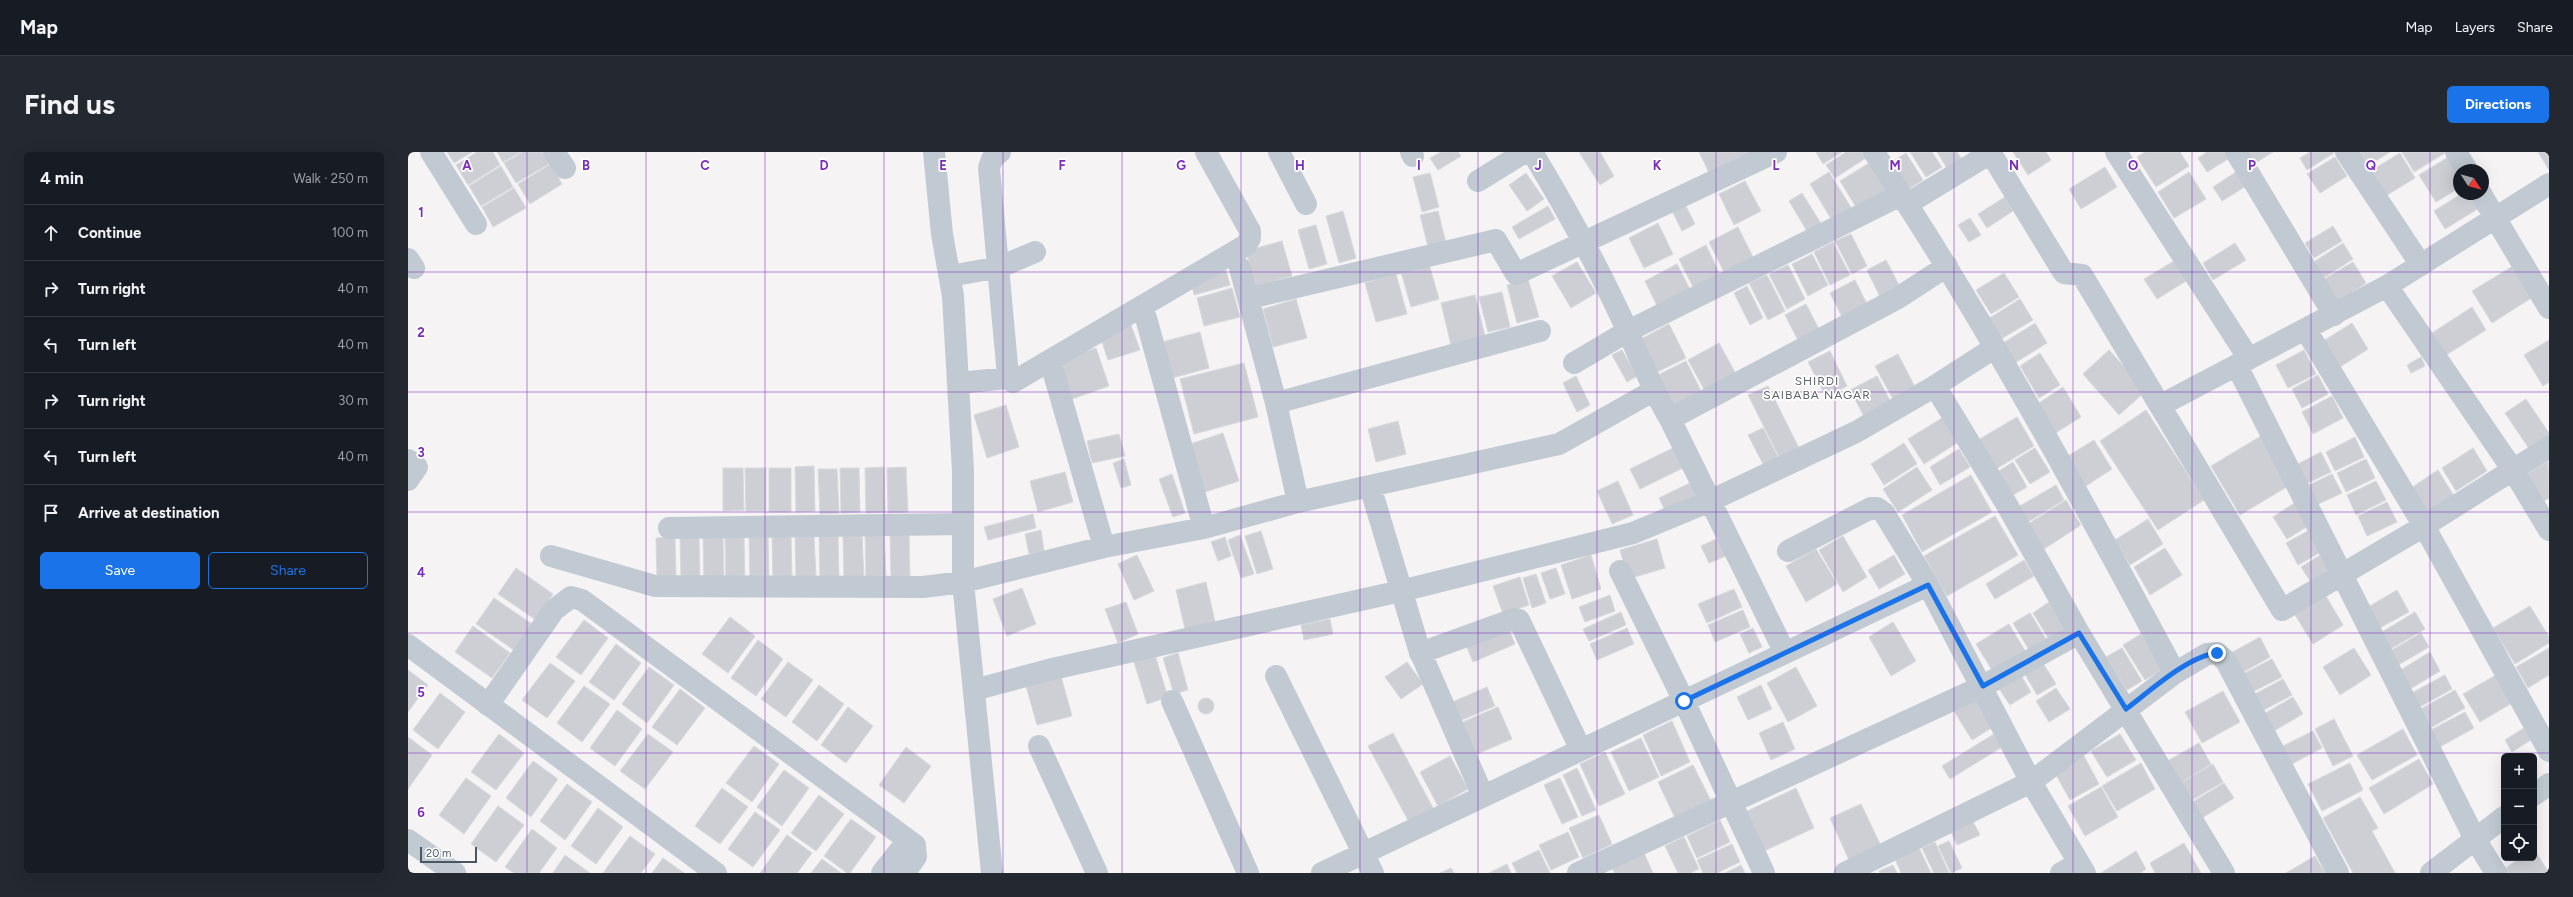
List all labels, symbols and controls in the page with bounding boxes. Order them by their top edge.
text: Map [20,16,58,39]
text: Map [2405,19,2433,36]
text: Layers [2455,19,2495,36]
text: Share [2517,19,2553,36]
button: Directions [2447,86,2549,123]
text: Find us [24,87,115,121]
text: A [462,158,472,173]
text: B [582,158,590,173]
text: C [700,158,710,173]
text: D [819,158,829,173]
text: E [939,158,947,173]
text: F [1058,158,1066,173]
text: G [1176,158,1186,173]
text: H [1295,158,1305,173]
text: I [1417,158,1421,173]
text: J [1534,158,1542,173]
text: K [1653,158,1662,173]
text: L [1773,158,1780,173]
text: M [1889,158,1901,173]
text: N [2009,158,2019,173]
text: O [2128,158,2138,173]
text: P [2248,158,2256,173]
text: Q [2366,158,2376,173]
north arrow [2453,164,2489,200]
text: 4 min [40,168,84,188]
text: Walk · 250 m [293,171,368,186]
text: 1 [418,205,424,220]
icon: ahead [40,222,62,244]
text: Continue [78,224,141,242]
text: 100 m [332,225,368,240]
icon: right [40,278,62,300]
text: Turn right [78,280,146,298]
text: 40 m [337,281,368,296]
text: 2 [417,325,425,340]
icon: left [40,334,62,356]
text: Turn left [78,336,136,354]
text: 40 m [337,337,368,352]
district label: SHIRDI SAIBABA NAGAR [1763,374,1871,402]
icon: right [40,390,62,412]
text: Turn right [78,392,146,410]
text: 30 m [338,393,368,408]
text: 3 [417,445,425,460]
icon: left [40,446,62,468]
text: Turn left [78,448,136,466]
text: 40 m [337,449,368,464]
icon: arrive [40,502,62,524]
text: Arrive at destination [78,504,219,522]
button: Save [40,552,200,589]
button: Share [208,552,368,589]
text: 4 [417,565,425,580]
route end [2208,644,2226,662]
text: 5 [417,685,425,700]
route start [1675,692,1693,710]
map controls [2501,753,2537,861]
button: + [2501,753,2537,789]
button: − [2501,789,2537,825]
text: 6 [417,805,425,820]
button: locate [2501,825,2537,861]
scale bar [420,845,477,864]
text: 20 m [426,847,451,860]

